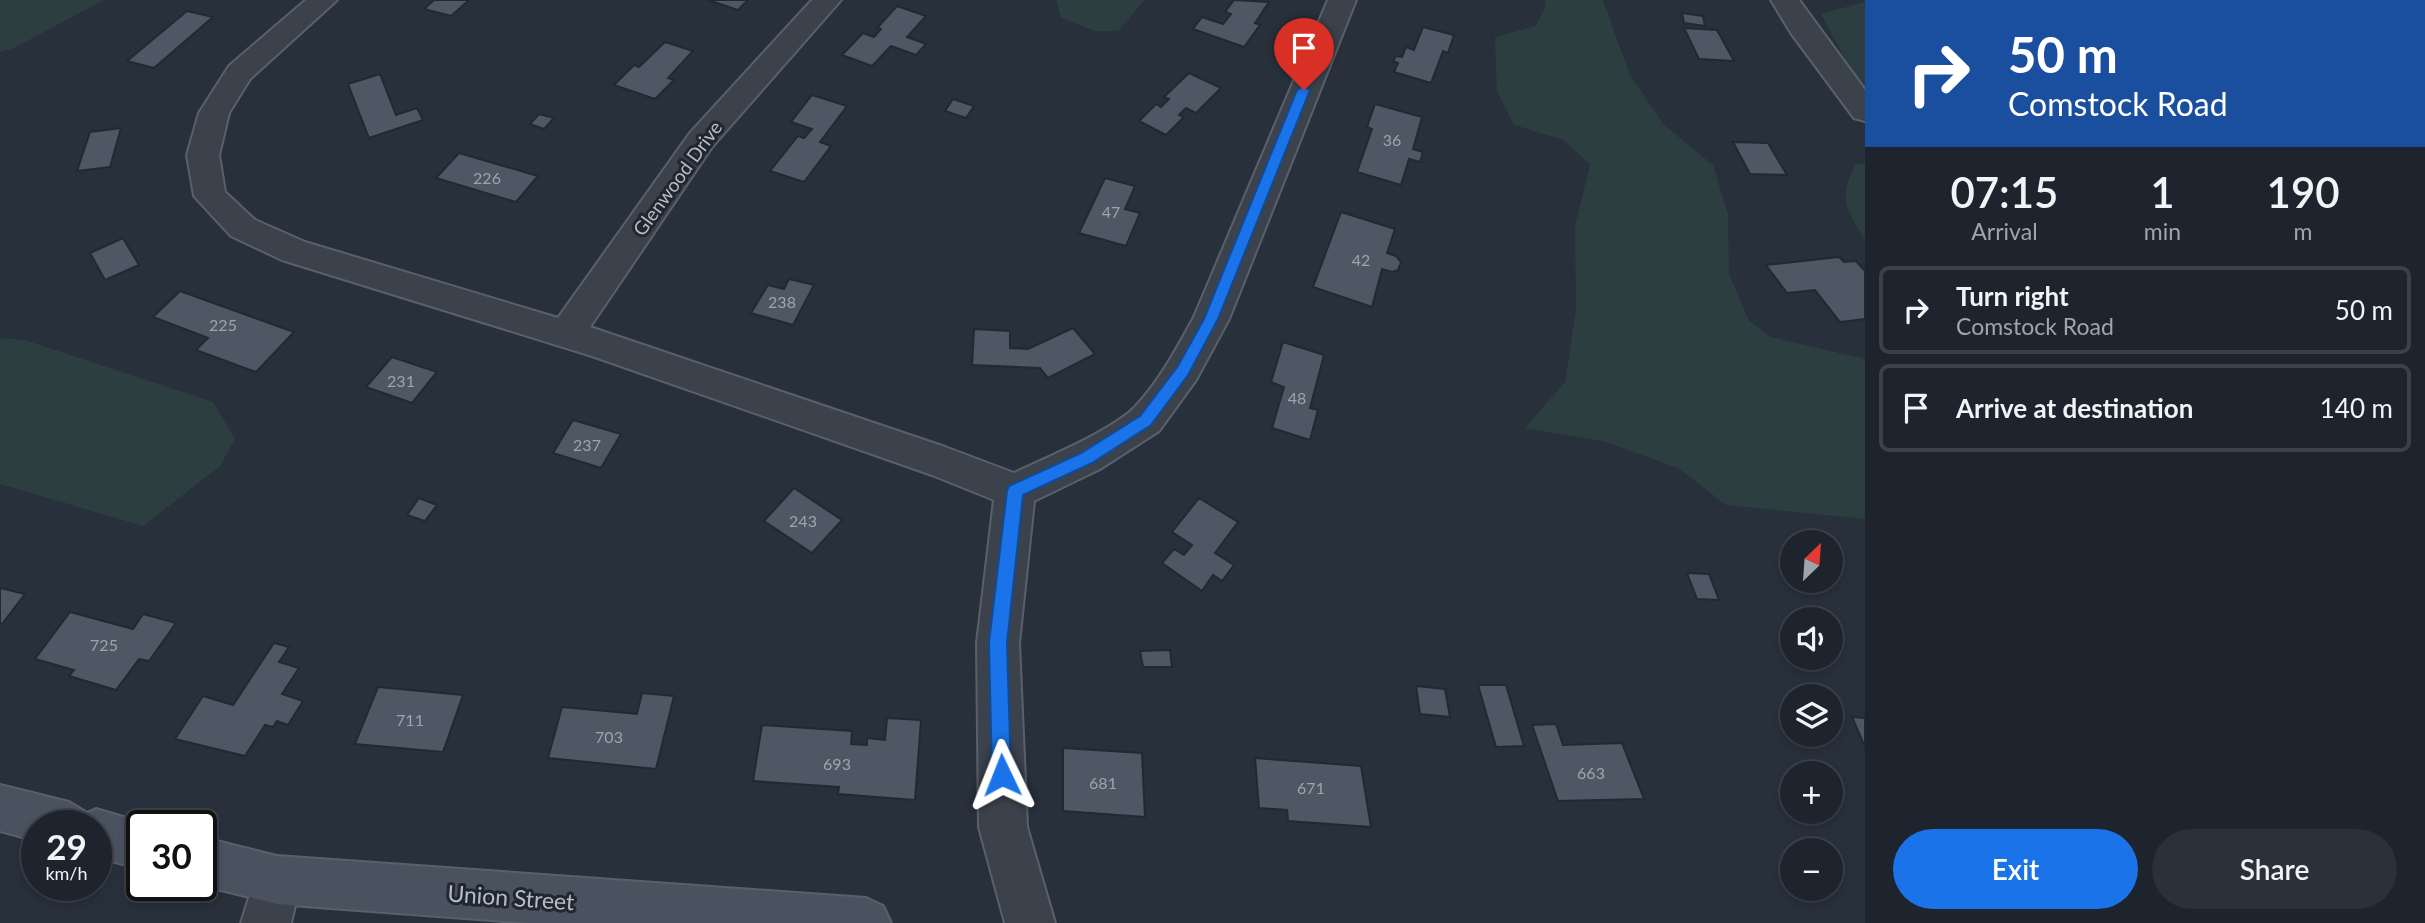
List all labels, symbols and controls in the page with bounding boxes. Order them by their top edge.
pin [1274,18,1334,90]
text: 50 m [2008,25,2118,83]
icon: right [1893,28,1984,119]
icon: arrive [1285,29,1323,67]
text: Comstock Road [2008,84,2228,123]
street label: Glenwood Drive [628,116,726,240]
house number: 36 [1383,130,1401,149]
text: 07:15 [1950,167,2058,217]
text: 1 [2150,167,2175,217]
text: 190 [2267,167,2340,217]
house number: 226 [473,168,501,187]
house number: 47 [1102,202,1120,221]
text: Arrival [1971,217,2038,245]
text: min [2144,217,2181,245]
text: m [2294,217,2313,245]
house number: 42 [1352,250,1370,269]
text: Turn right [1956,280,2069,312]
icon: right [1897,291,1935,329]
house number: 238 [768,292,796,311]
text: 50 m [2335,294,2393,326]
text: Comstock Road [1956,312,2114,340]
house number: 225 [209,315,237,334]
house number: 231 [387,371,415,390]
house number: 48 [1288,388,1306,407]
icon: arrive [1897,389,1935,427]
text: Arrive at destination [1956,392,2193,424]
text: 140 m [2320,392,2393,424]
house number: 237 [573,435,601,454]
house number: 243 [789,511,817,530]
north arrow [1780,530,1843,593]
map controls [1780,530,1843,901]
button: sound [1780,607,1843,670]
house number: 725 [90,635,118,654]
button: layers [1780,684,1843,747]
house number: 711 [396,710,424,729]
house number: 703 [595,727,623,746]
position arrow [965,738,1039,812]
house number: 693 [823,754,851,773]
button: + [1780,761,1843,824]
house number: 663 [1577,763,1605,782]
house number: 681 [1089,773,1117,792]
house number: 671 [1297,778,1325,797]
speed limit sign: 30 [126,810,217,901]
text: 29 [46,825,87,867]
button: Exit [1893,829,2138,909]
button: Share [2152,829,2397,909]
button: − [1780,838,1843,901]
text: km/h [45,862,88,884]
street label: Union Street [447,879,576,915]

